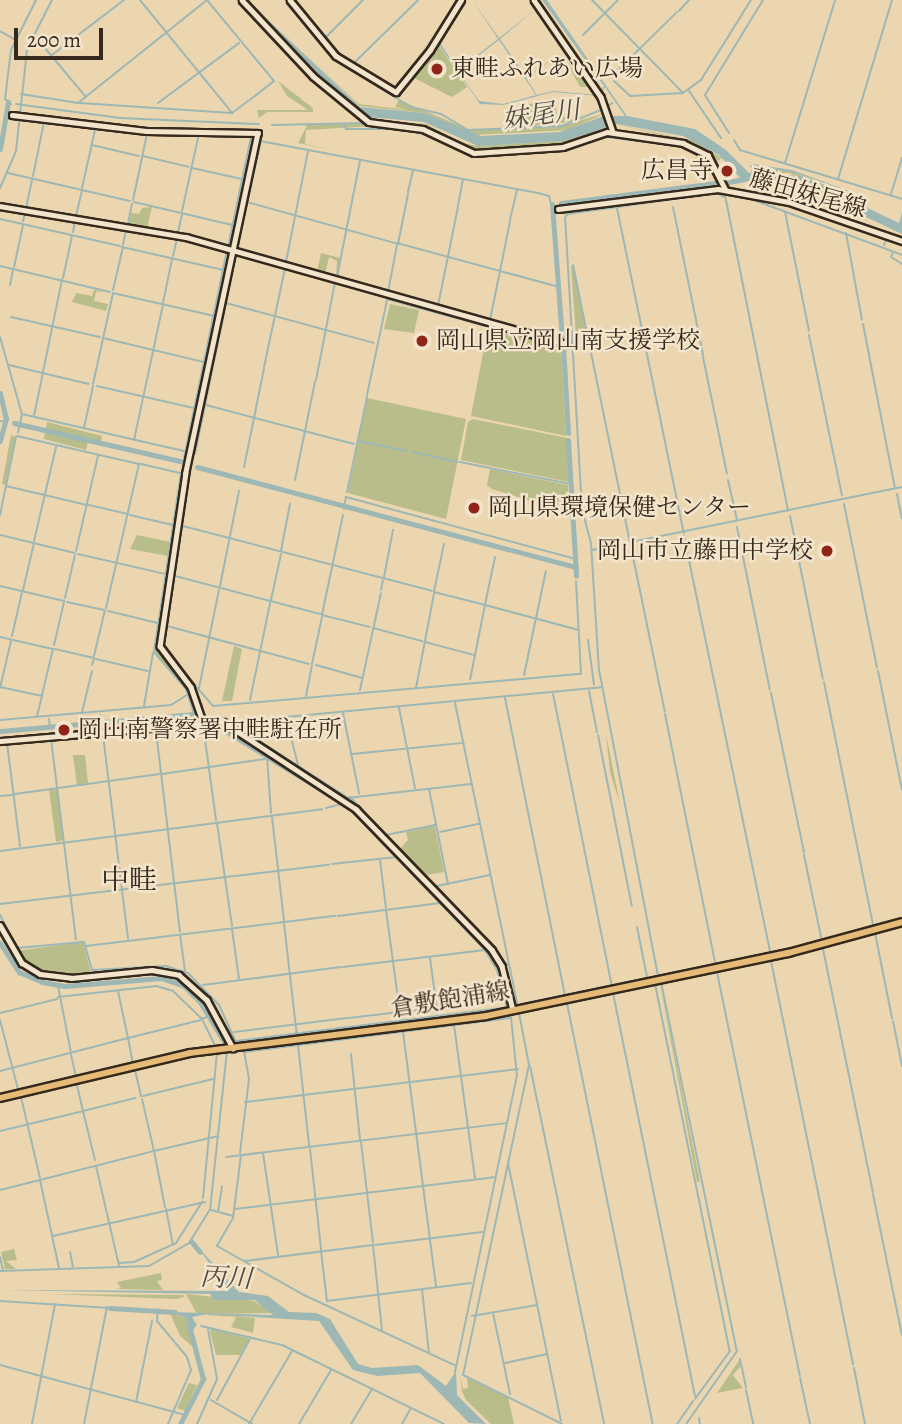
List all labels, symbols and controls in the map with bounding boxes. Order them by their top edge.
scale bar [18,14,107,58]
text: 200 m [27,26,81,54]
place label: 東畦ふれあい広場 [451,55,643,83]
marker: 東畦ふれあい広場 [429,61,445,77]
water label: 妹尾川 [500,94,582,136]
place label: 広昌寺 [641,157,713,185]
marker: 広昌寺 [719,163,735,179]
street label: 藤田妹尾線 [746,164,870,224]
place label: 岡山県立岡山南支援学校 [436,327,700,355]
marker: 岡山県立岡山南支援学校 [414,333,430,349]
place label: 岡山県環境保健センター [488,494,752,522]
marker: 岡山県環境保健センター [466,500,482,516]
place label: 岡山市立藤田中学校 [597,537,813,565]
marker: 岡山市立藤田中学校 [819,543,835,559]
place label: 岡山南警察署中畦駐在所 [78,716,342,744]
marker: 岡山南警察署中畦駐在所 [56,722,72,738]
district label: 中畦 [101,863,157,897]
street label: 倉敷飽浦線 [388,976,512,1024]
water label: 丙川 [199,1261,253,1295]

